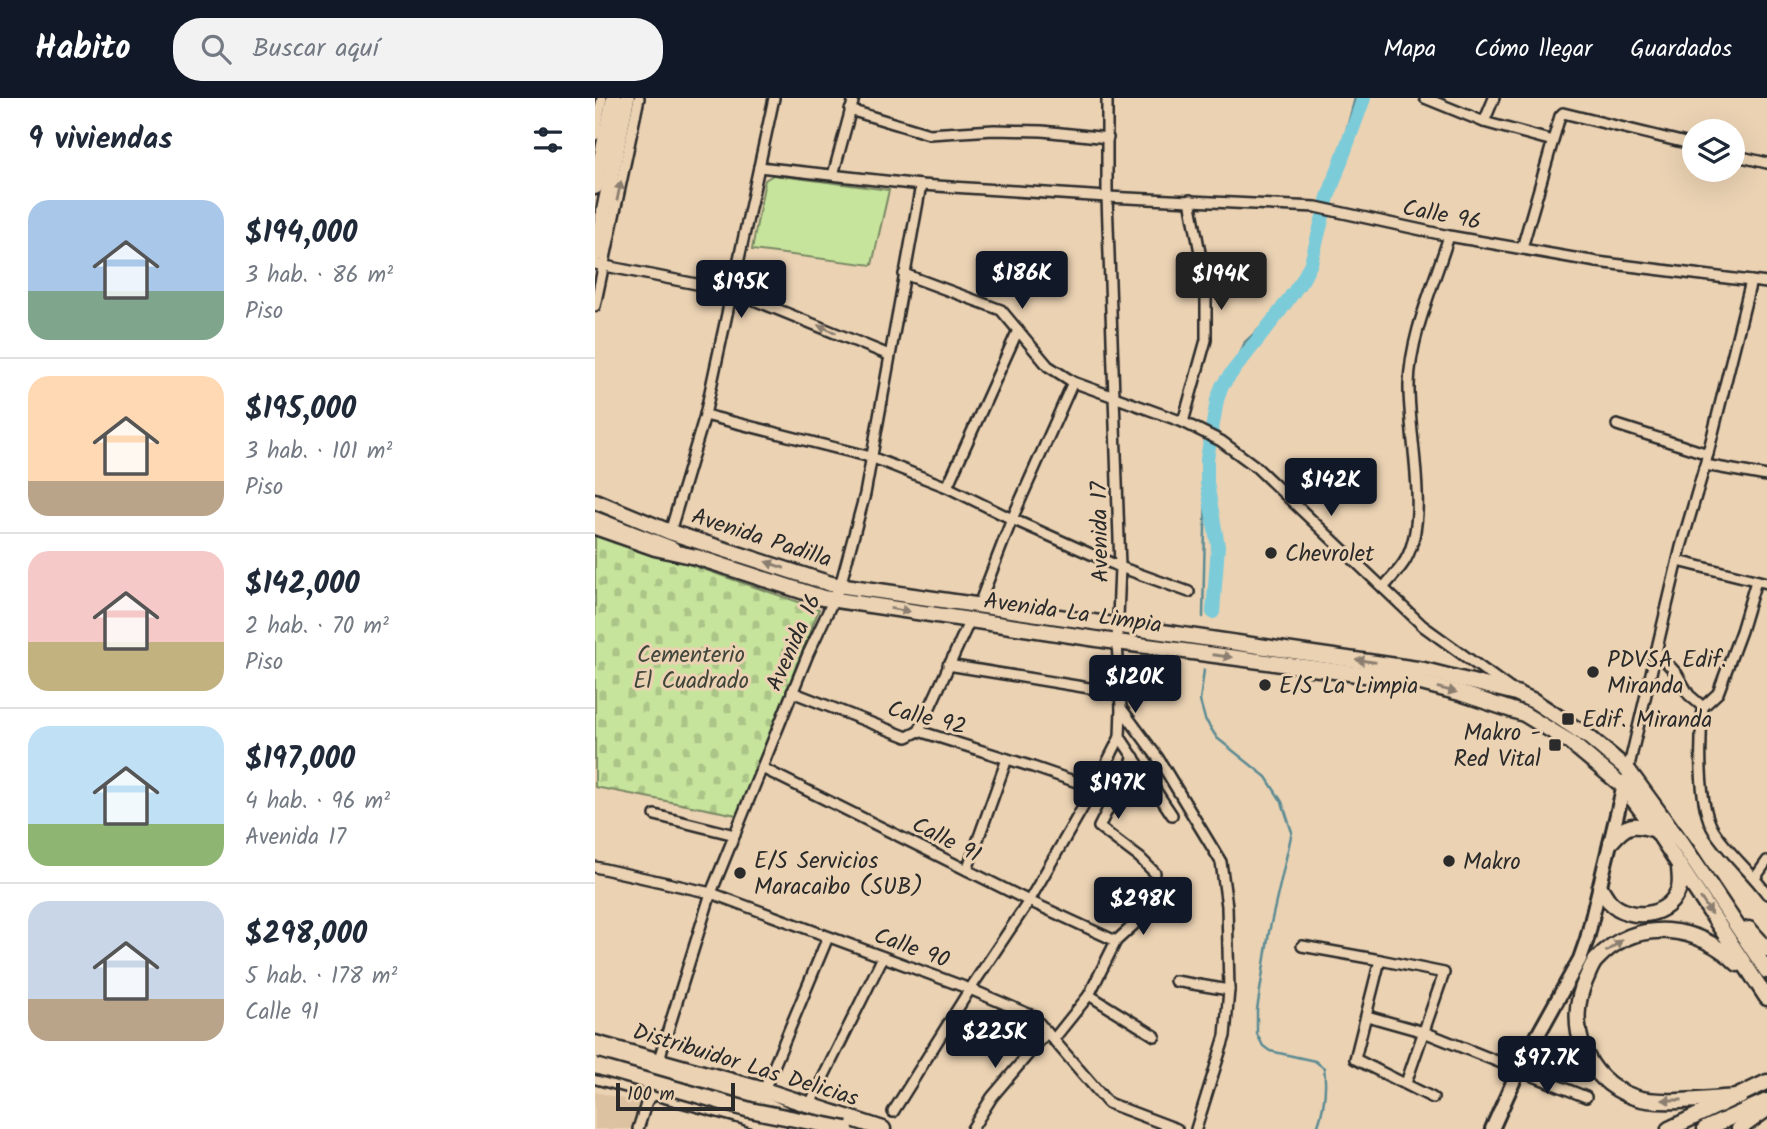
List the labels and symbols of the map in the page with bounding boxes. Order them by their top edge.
one-way arrow [614,180,625,202]
street label: Calle 96 [1399,191,1484,241]
pin: $186K [973,252,1071,311]
pin: $194K [1172,252,1270,312]
pin: $195K [692,260,790,320]
one-way arrow [816,323,837,334]
pin: $142K [1282,458,1380,518]
street label: Avenida 17 [1082,480,1120,583]
street label: Avenida Padilla [687,499,836,579]
place label: Chevrolet [1285,537,1375,573]
marker: Chevrolet [1263,545,1279,561]
one-way arrow [764,559,785,570]
street label: Avenida La Limpia [981,584,1164,644]
street label: Avenida 16 [757,588,832,697]
one-way arrow [889,605,911,616]
park label: Cementerio El Cuadrado [633,638,749,700]
place label: PDVSA Edif. Miranda [1607,643,1727,705]
one-way arrow [1211,651,1233,662]
pin: $120K [1086,656,1184,715]
one-way arrow [1355,656,1377,667]
marker: PDVSA Edif. Miranda [1585,664,1601,680]
place label: E/S La Limpia [1279,669,1418,705]
marker: E/S La Limpia [1257,677,1273,693]
one-way arrow [1436,685,1458,696]
street label: Calle 92 [883,692,970,746]
place label: Edif. Miranda [1582,703,1712,739]
marker: Edif. Miranda [1560,711,1576,727]
place label: Makro - Red Vital [1453,716,1541,778]
marker: Makro - Red Vital [1547,737,1563,753]
pin: $197K [1069,762,1167,821]
street label: Calle 91 [905,808,987,874]
place label: E/S Servicios Maracaibo (SUB) [754,844,923,906]
place label: Makro [1463,845,1521,881]
marker: Makro [1441,853,1457,869]
marker: E/S Servicios Maracaibo (SUB) [732,865,748,881]
pin: $298K [1094,878,1192,937]
one-way arrow [1700,896,1713,916]
street label: Calle 90 [868,919,954,979]
one-way arrow [1605,939,1624,953]
pin: $225K [946,1010,1044,1070]
street label: Distribuidor Las Delicias [628,1014,863,1117]
pin: $97.7K [1490,1037,1604,1096]
scale bar [616,1080,735,1112]
one-way arrow [1661,1094,1683,1106]

